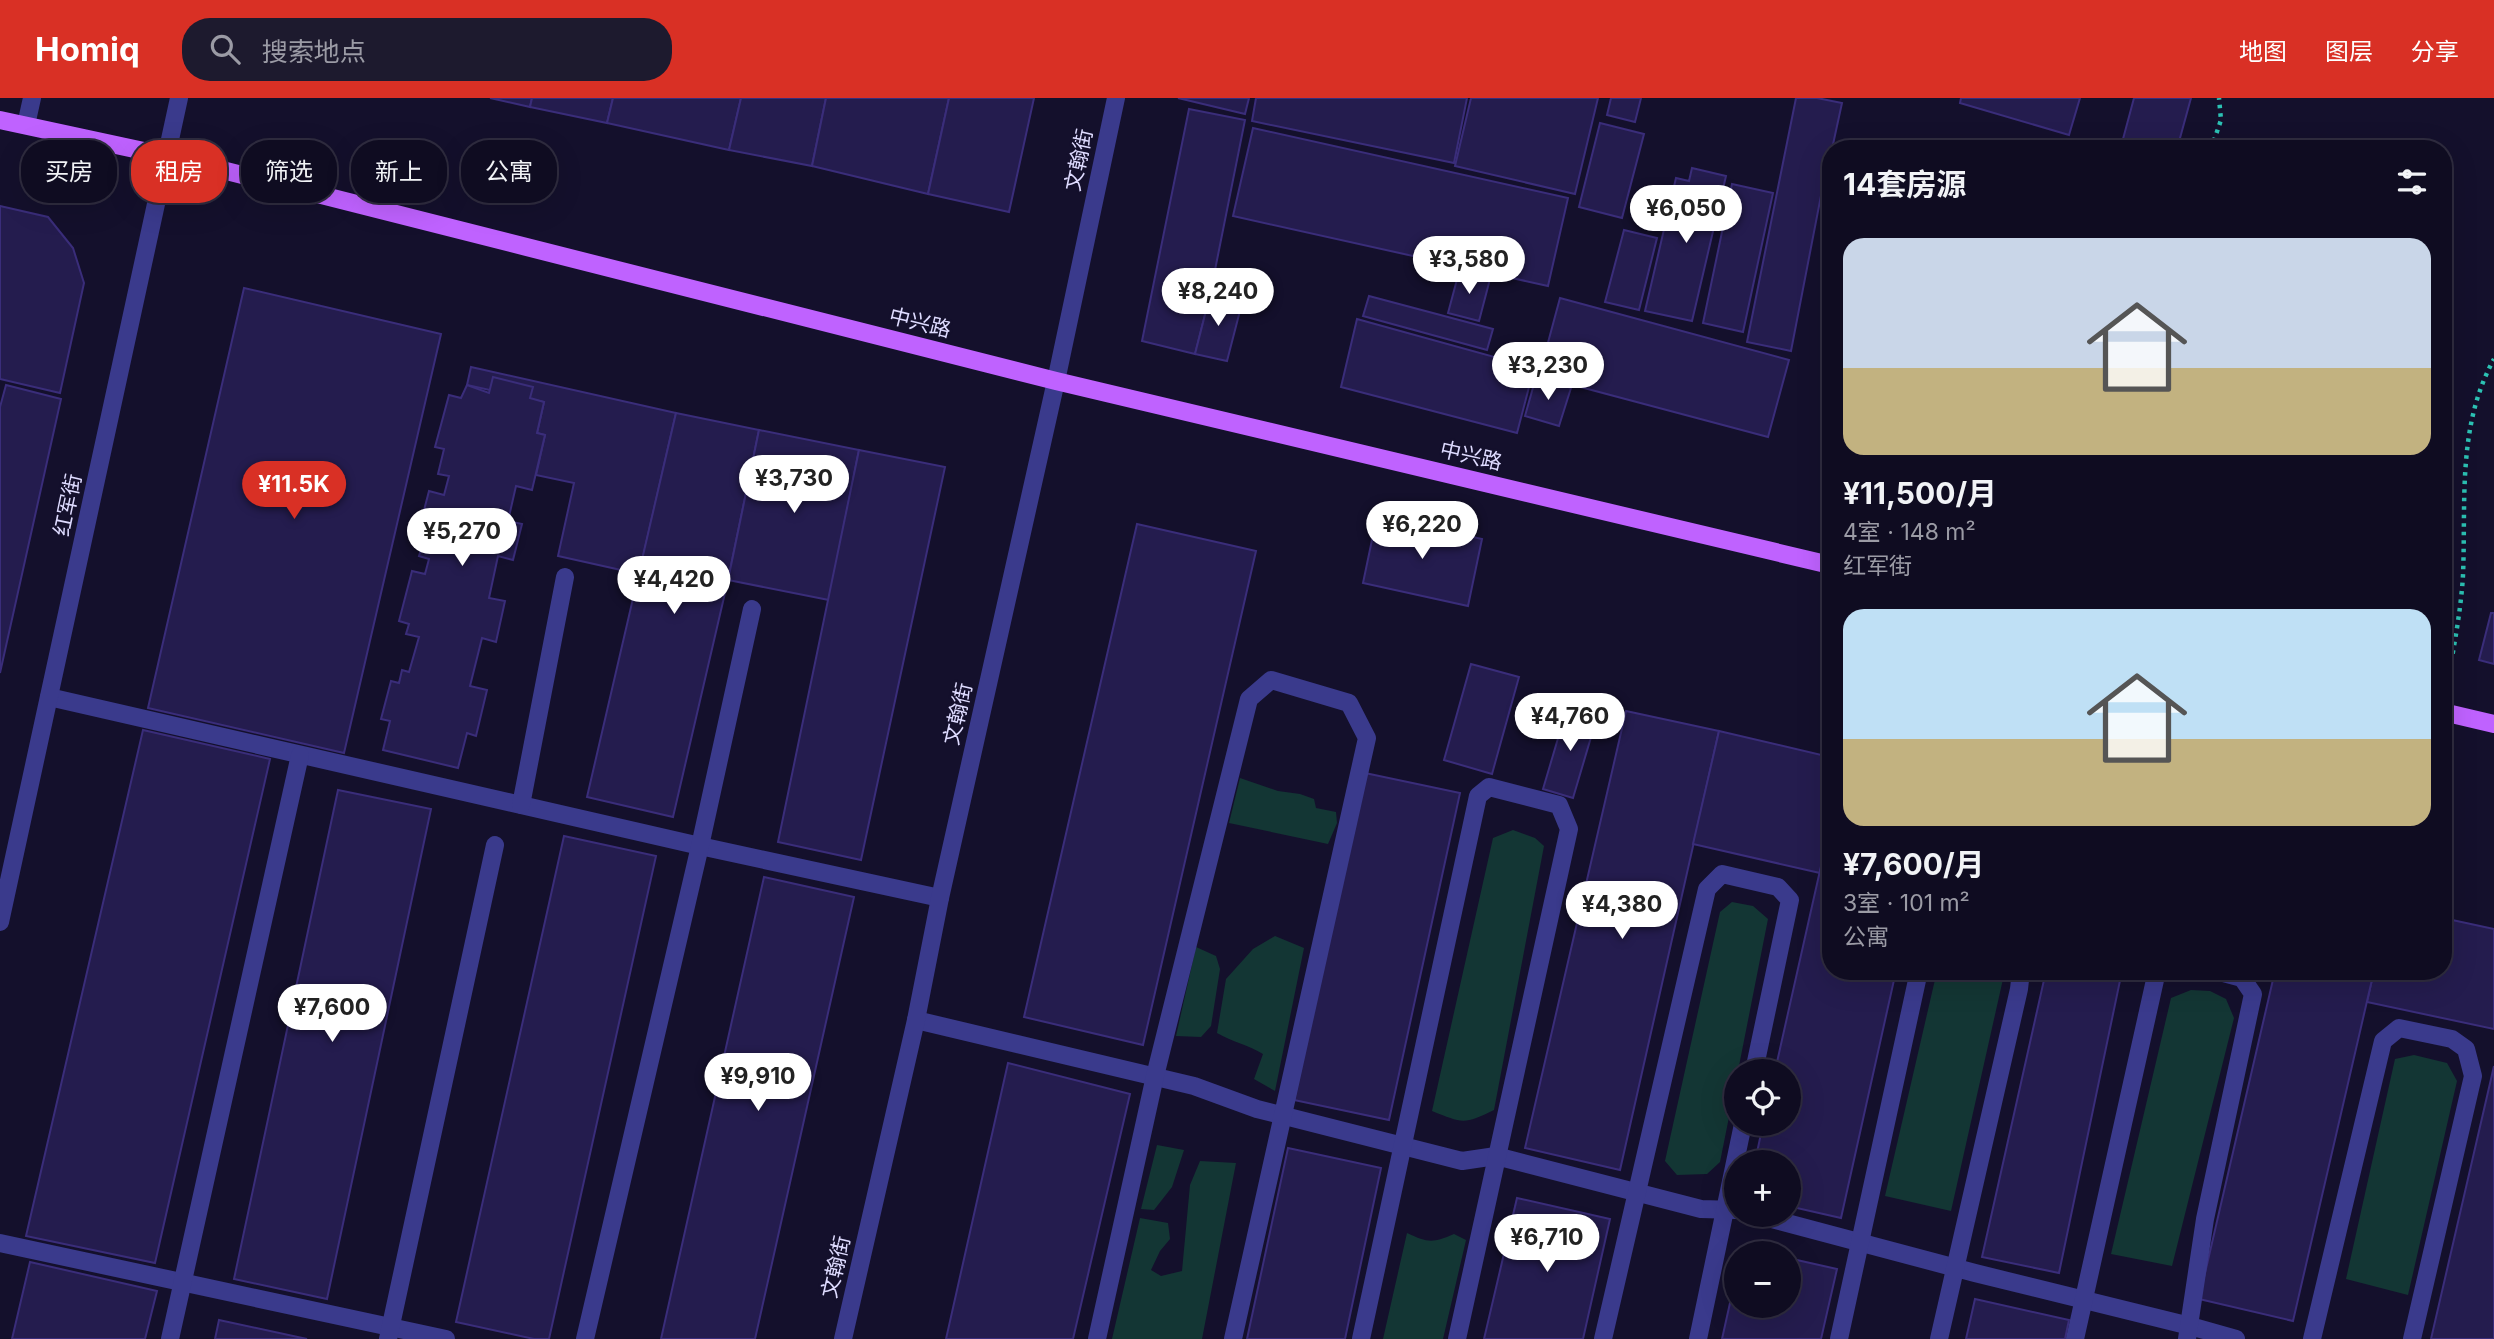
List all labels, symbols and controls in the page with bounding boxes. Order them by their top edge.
search box [182,18,672,81]
text: Homiq [35,29,140,69]
icon: search [206,30,244,68]
text: 搜索地点 [262,36,366,67]
text: 地图 [2239,37,2287,66]
text: 图层 [2325,37,2373,66]
text: 分享 [2411,37,2459,66]
street label: 文翰街 [1060,126,1097,193]
chip: 买房 [21,140,117,203]
chip: 租房 [131,140,227,203]
chip: 筛选 [241,140,337,203]
chip: 新上 [351,140,447,203]
chip: 公寓 [461,140,557,203]
icon: filters [2393,163,2431,201]
text: 14套房源 [1843,166,1966,202]
pin: ¥6,050 [1629,186,1743,245]
text: ¥6,050 [1646,194,1726,222]
pin: ¥3,580 [1412,236,1526,296]
text: ¥3,580 [1429,245,1509,273]
pin: ¥8,240 [1161,268,1275,328]
text: ¥8,240 [1178,277,1258,305]
icon: home [2074,284,2200,410]
street label: 中兴路 [887,303,954,342]
pin: ¥3,230 [1491,342,1605,402]
text: ¥3,230 [1508,351,1588,379]
street label: 中兴路 [1438,436,1505,475]
pin: ¥3,730 [737,456,851,515]
pin: ¥11.5K [237,462,351,521]
text: ¥3,730 [755,464,833,492]
text: ¥11.5K [258,470,330,498]
street label: 红军街 [49,471,86,538]
text: ¥11,500/月 [1843,475,1997,511]
pin: ¥6,220 [1365,502,1479,561]
pin: ¥5,270 [405,508,519,568]
text: ¥6,220 [1382,510,1462,538]
text: ¥5,270 [423,517,501,545]
text: 4室 · 148 m² [1843,518,1976,546]
text: 红军街 [1843,552,1912,580]
pin: ¥4,420 [617,556,731,616]
text: ¥4,420 [633,565,715,593]
icon: home [2074,655,2200,781]
street label: 文翰街 [938,680,977,747]
pin: ¥4,760 [1513,694,1627,753]
text: ¥4,760 [1531,702,1609,730]
text: ¥7,600/月 [1843,846,1985,882]
pin: ¥4,380 [1565,882,1679,941]
text: 3室 · 101 m² [1843,889,1970,917]
text: ¥4,380 [1582,890,1662,918]
text: 公寓 [1843,923,1889,951]
pin: ¥7,600 [275,984,389,1044]
text: ¥7,600 [294,993,370,1021]
pin: ¥9,910 [701,1054,815,1113]
map controls [1724,1059,1801,1318]
button: locate [1724,1059,1801,1136]
text: ¥9,910 [720,1062,796,1090]
button: + [1724,1150,1801,1227]
pin: ¥6,710 [1490,1214,1604,1274]
text: ¥6,710 [1510,1223,1584,1251]
street label: 文翰街 [816,1233,855,1300]
button: − [1724,1241,1801,1318]

